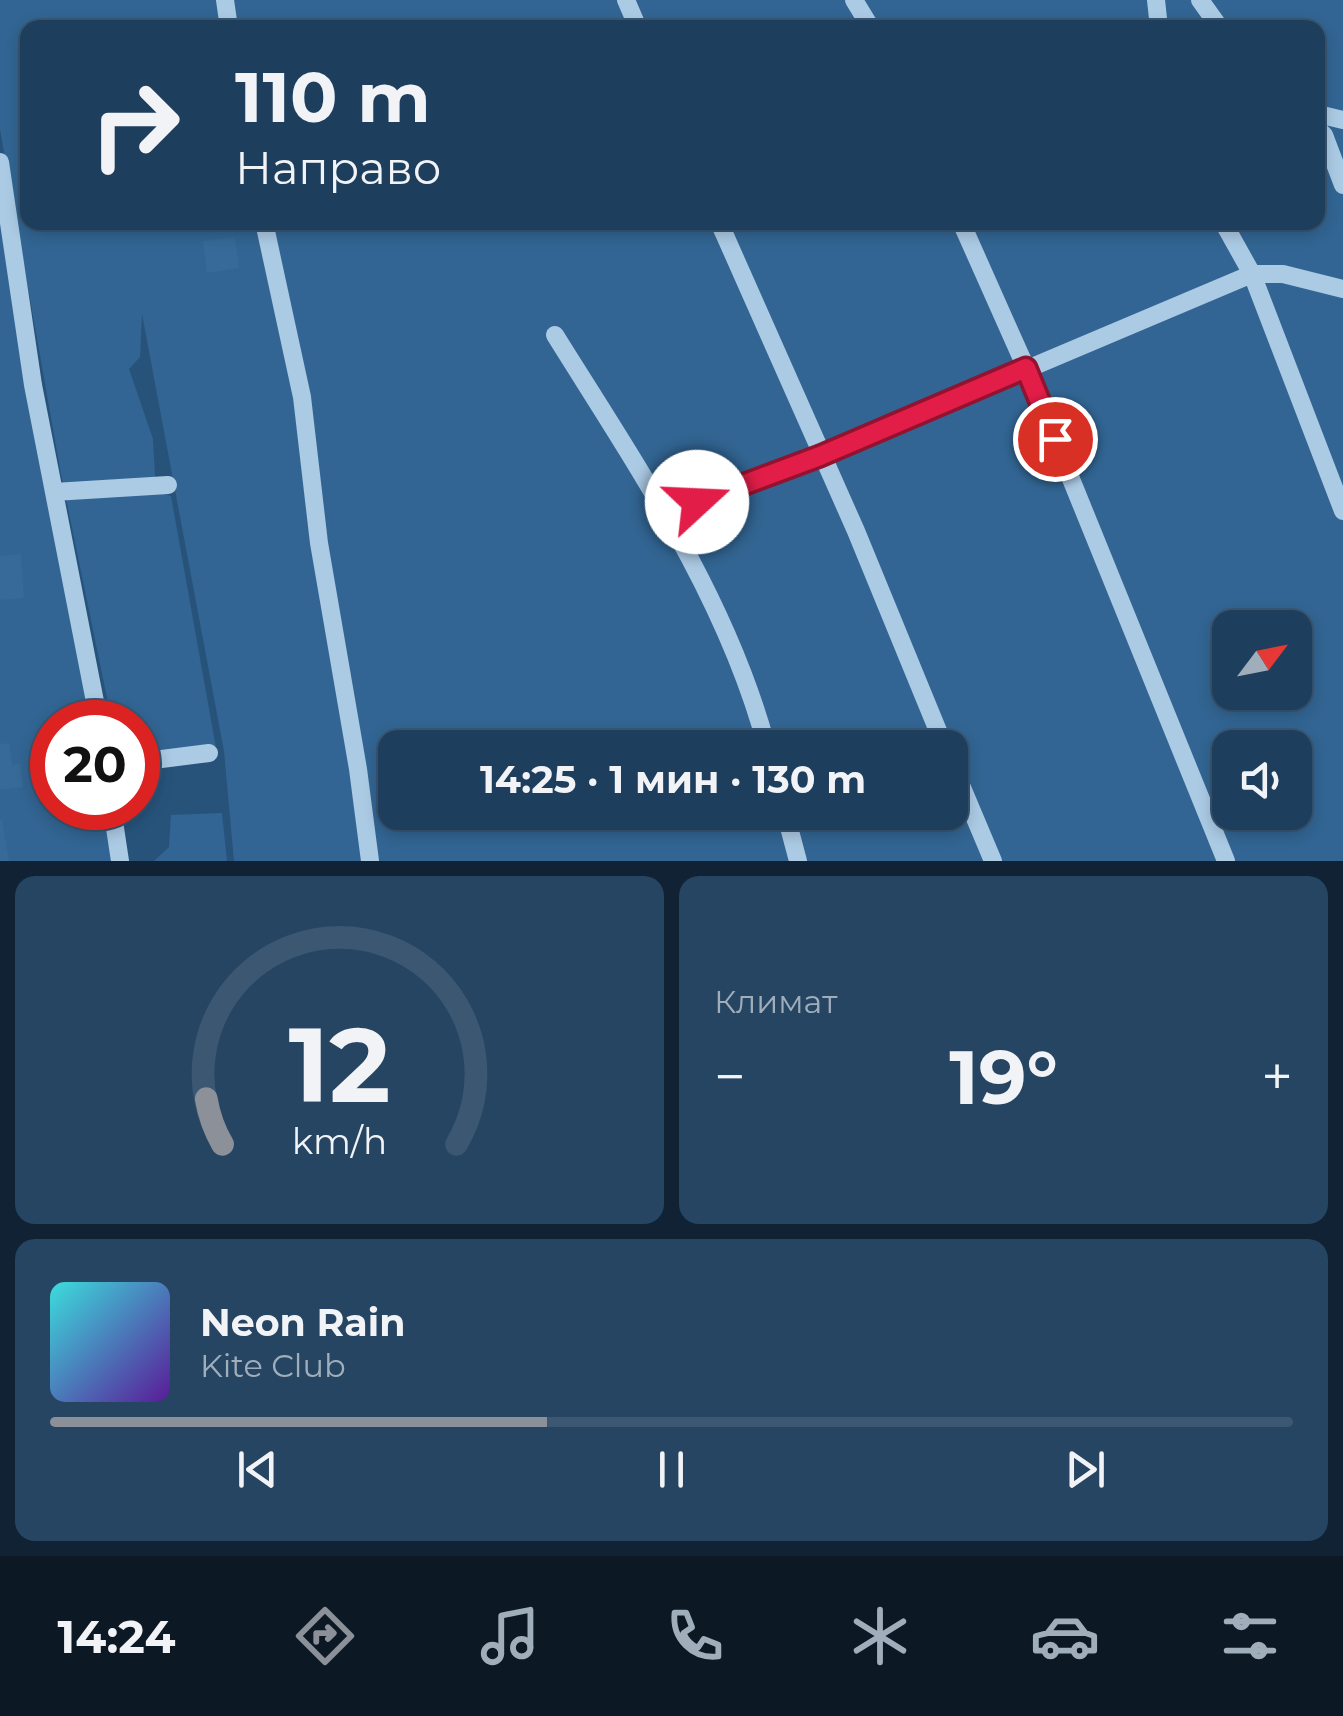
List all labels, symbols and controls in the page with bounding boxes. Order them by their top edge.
text: 110 m [235,54,431,140]
icon: right [70,60,200,190]
text: Направо [235,140,441,195]
pin [1013,397,1098,482]
icon: arrive [1028,412,1083,467]
position arrow [645,450,749,554]
north arrow [1212,610,1312,710]
map controls [1212,610,1312,830]
speed limit sign: 20 [30,700,160,830]
button: sound [1212,730,1312,830]
text: 14:25 · 1 мин · 130 m [480,756,866,803]
text: Климат [714,982,837,1021]
text: 12 [288,1001,391,1128]
text: 19° [949,1031,1058,1123]
text: − [714,1043,746,1110]
text: + [1261,1043,1293,1110]
text: km/h [292,1119,387,1163]
text: Neon Rain [200,1299,405,1346]
text: Kite Club [200,1346,346,1385]
icon: previous [230,1442,285,1497]
icon: pause [644,1442,699,1497]
icon: next [1058,1442,1113,1497]
icon: directions [290,1601,360,1671]
icon: music [475,1601,545,1671]
icon: phone [660,1601,730,1671]
icon: climate [845,1601,915,1671]
icon: car [1030,1601,1100,1671]
icon: filters [1215,1601,1285,1671]
text: 14:24 [58,1609,175,1664]

